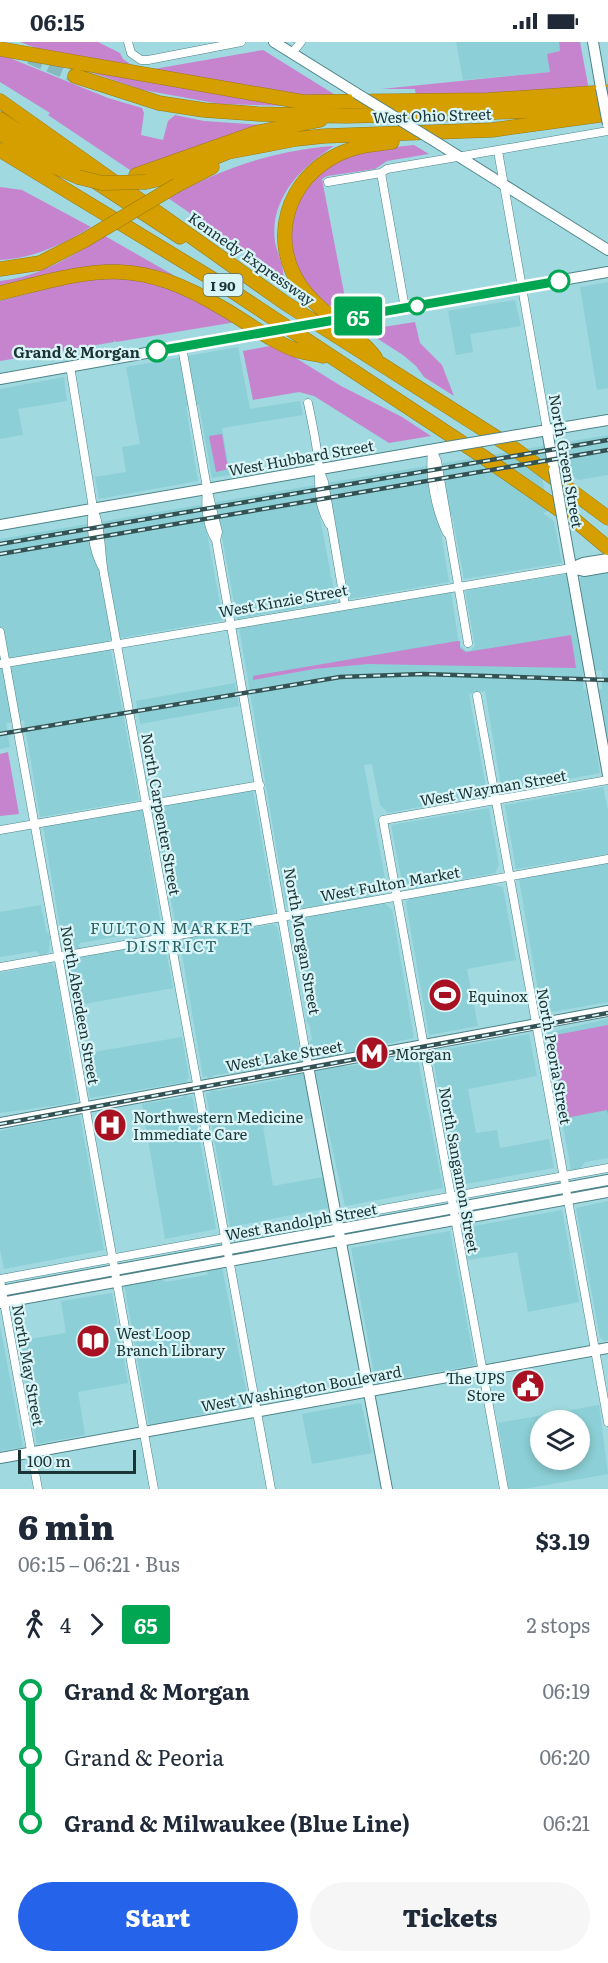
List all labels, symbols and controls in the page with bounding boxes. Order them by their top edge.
text: 06:15 [30,5,85,38]
street label: West Ohio Street [372,101,492,129]
street label: Kennedy Expressway [184,205,320,311]
unlabelled marker [548,270,570,292]
road number: I 90 [204,274,242,296]
line badge: 65 [331,296,385,336]
unlabelled marker [408,297,426,315]
text: 65 [346,301,370,332]
place label: Grand & Morgan [13,340,141,363]
marker: Grand & Morgan [146,340,168,362]
street label: North Green Street [544,392,590,530]
street label: West Hubbard Street [226,433,376,481]
street label: West Kinzie Street [217,577,349,623]
street label: North Carpenter Street [136,731,188,897]
street label: West Wayman Street [418,763,568,811]
street label: West Fulton Market [318,859,462,907]
street label: North Morgan Street [279,866,327,1016]
district label: FULTON MARKET DISTRICT [90,915,254,957]
street label: North Aberdeen Street [56,924,106,1086]
sports icon: Equinox [427,977,463,1013]
place label: Equinox [468,984,528,1007]
street label: North Peoria Street [532,986,578,1126]
street label: West Lake Street [224,1033,344,1077]
metro station icon: Morgan [354,1035,390,1071]
place label: Morgan [395,1042,452,1065]
street label: North Sangamon Street [434,1085,486,1255]
place label: Northwestern Medicine Immediate Care [133,1105,303,1145]
hospital icon: Northwestern Medicine Immediate Care [92,1107,128,1143]
street label: West Randolph Street [223,1196,379,1246]
street label: North May Street [7,1302,51,1428]
place label: West Loop Branch Library [116,1321,225,1361]
library icon: West Loop Branch Library [75,1323,111,1359]
street label: West Washington Boulevard [199,1359,403,1417]
place label: The UPS Store [446,1366,505,1406]
public building icon: The UPS Store [510,1368,546,1404]
map controls [530,1410,590,1470]
button: layers [530,1410,590,1470]
scale bar [18,1447,136,1474]
text: 100 m [27,1448,71,1472]
text: 6 min [18,1501,114,1550]
text: $3.19 [536,1524,590,1557]
text: 06:15 – 06:21 · Bus [18,1548,180,1578]
icon: walk [18,1608,51,1641]
icon: forward [80,1608,113,1641]
text: 4 [60,1609,71,1639]
text: 65 [134,1609,158,1640]
text: 2 stops [526,1609,590,1639]
text: Grand & Morgan [64,1674,250,1707]
text: 06:19 [542,1675,590,1705]
text: Grand & Peoria [64,1740,224,1773]
text: 06:20 [540,1741,590,1771]
text: Grand & Milwaukee (Blue Line) [64,1806,410,1839]
text: 06:21 [543,1807,590,1837]
button: Start [18,1882,298,1951]
button: Tickets [310,1882,590,1951]

